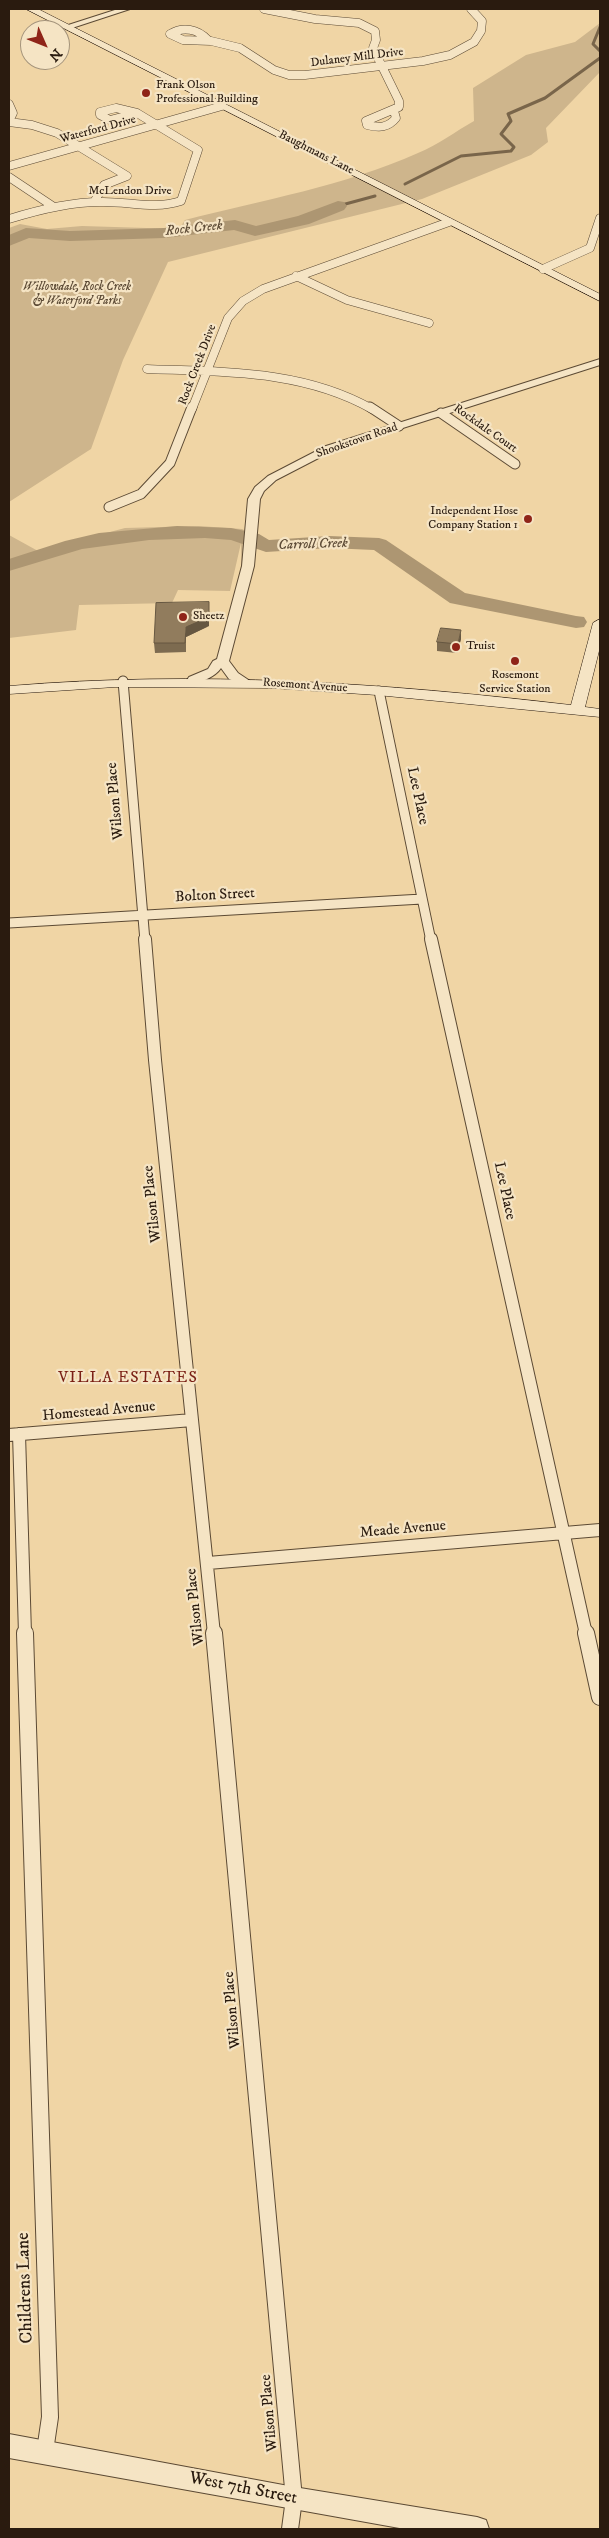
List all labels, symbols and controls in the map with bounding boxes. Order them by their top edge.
north arrow [20,20,70,70]
text: N [45,44,66,65]
street label: Dulaney Mill Drive [310,45,404,71]
place label: Frank Olson Professional Building [156,79,258,107]
marker: Frank Olson Professional Building [140,87,152,99]
street label: Waterford Drive [59,113,137,147]
street label: Baughmans Lane [276,128,356,178]
street label: McLendon Drive [88,185,172,199]
water label: Rock Creek [165,218,223,240]
park label: Willowdale, Rock Creek & Waterford Parks [23,281,131,309]
street label: Rock Creek Drive [176,323,220,407]
street label: Rockdale Court [450,402,520,456]
street label: Shookstown Road [314,420,400,462]
place label: Independent Hose Company Station 1 [428,505,518,533]
marker: Independent Hose Company Station 1 [522,513,534,525]
water label: Carroll Creek [278,535,348,555]
place label: Sheetz [193,610,225,624]
marker: Sheetz [177,611,189,623]
place label: Truist [466,640,495,654]
marker: Truist [450,641,462,653]
marker: Rosemont Service Station [509,655,521,667]
place label: Rosemont Service Station [479,669,551,697]
street label: Rosemont Avenue [262,676,348,696]
street label: Wilson Place [104,762,128,840]
street label: Lee Place [402,765,432,827]
street label: Bolton Street [175,885,255,907]
street label: Lee Place [489,1160,519,1222]
street label: Wilson Place [140,1164,166,1244]
district label: VILLA ESTATES [57,1369,199,1389]
street label: Homestead Avenue [42,1398,156,1426]
street label: Meade Avenue [359,1517,447,1543]
street label: Wilson Place [183,1567,209,1647]
street label: Wilson Place [221,1971,245,2049]
street label: Childrens Lane [13,2232,39,2344]
street label: Wilson Place [258,2374,282,2452]
street label: West 7th Street [187,2468,299,2510]

